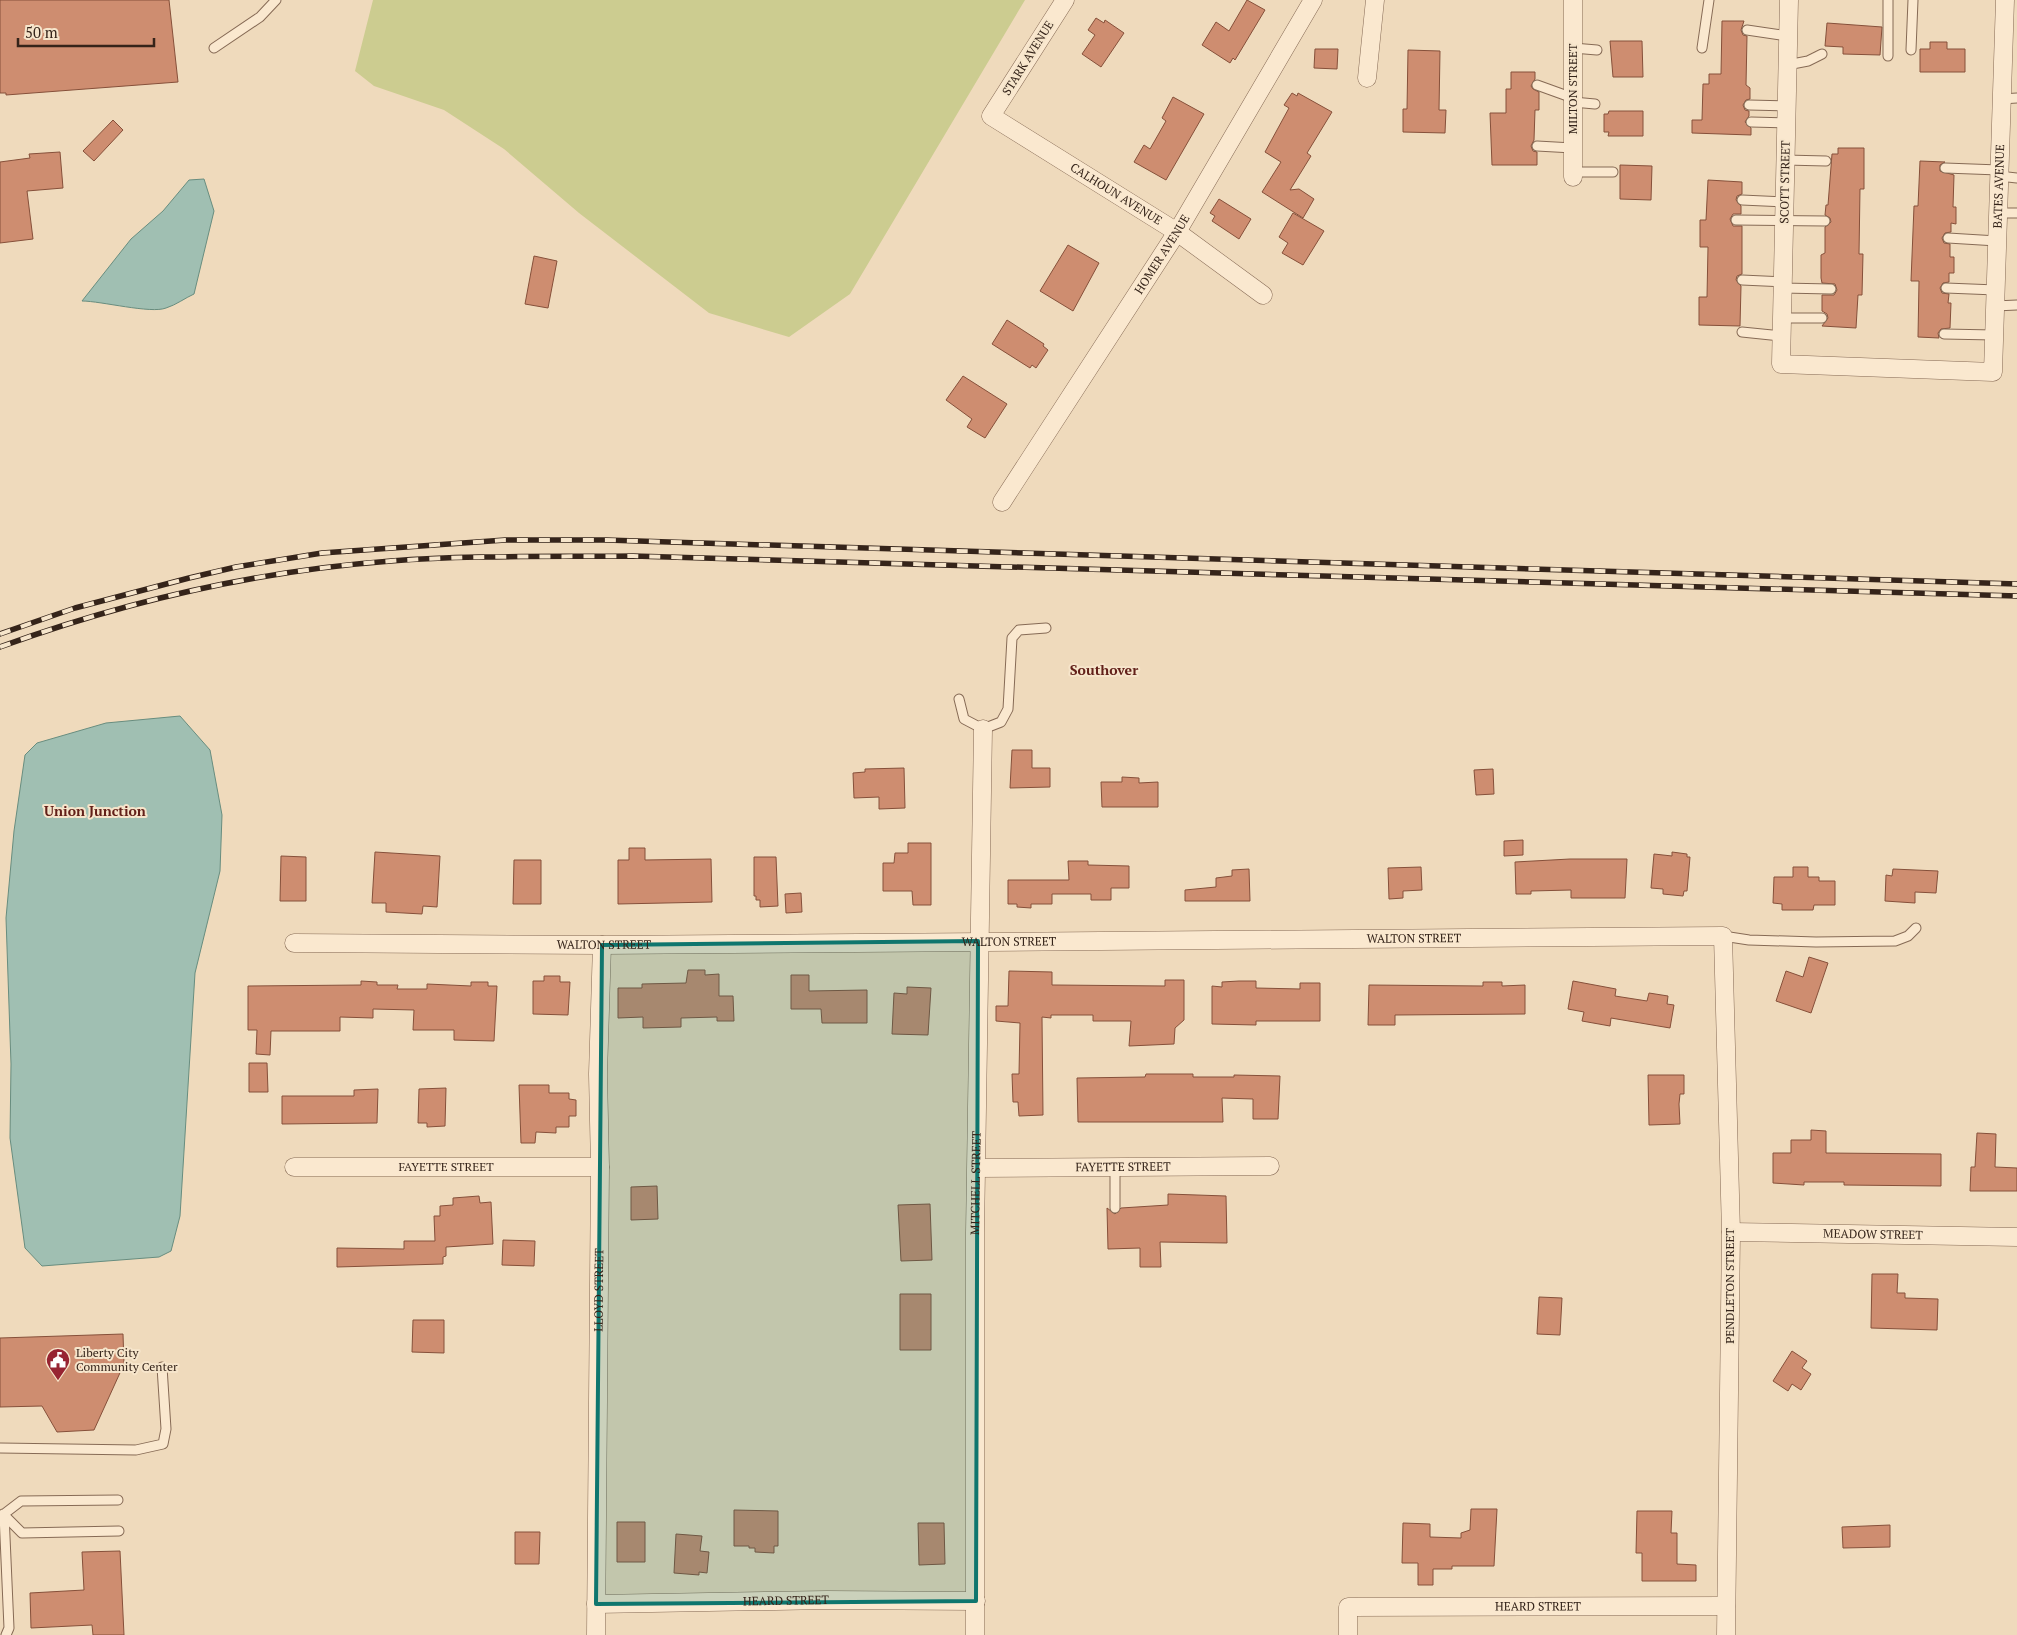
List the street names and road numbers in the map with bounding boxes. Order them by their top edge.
street label: STARK AVENUE [999,18,1057,98]
street label: MILTON STREET [1565,43,1580,134]
street label: SCOTT STREET [1776,140,1793,224]
street label: BATES AVENUE [1990,144,2007,229]
street label: CALHOUN AVENUE [1068,159,1165,228]
street label: HOMER AVENUE [1131,212,1193,297]
street label: WALTON STREET [1367,930,1462,946]
street label: WALTON STREET [962,933,1057,949]
street label: WALTON STREET [557,937,652,952]
street label: MITCHELL STREET [967,1130,984,1235]
street label: FAYETTE STREET [398,1159,494,1174]
street label: FAYETTE STREET [1075,1159,1171,1174]
street label: MEADOW STREET [1823,1226,1924,1242]
street label: PENDLETON STREET [1722,1228,1737,1344]
street label: LLOYD STREET [591,1248,606,1332]
street label: HEARD STREET [743,1592,830,1608]
street label: HEARD STREET [1495,1598,1582,1614]

